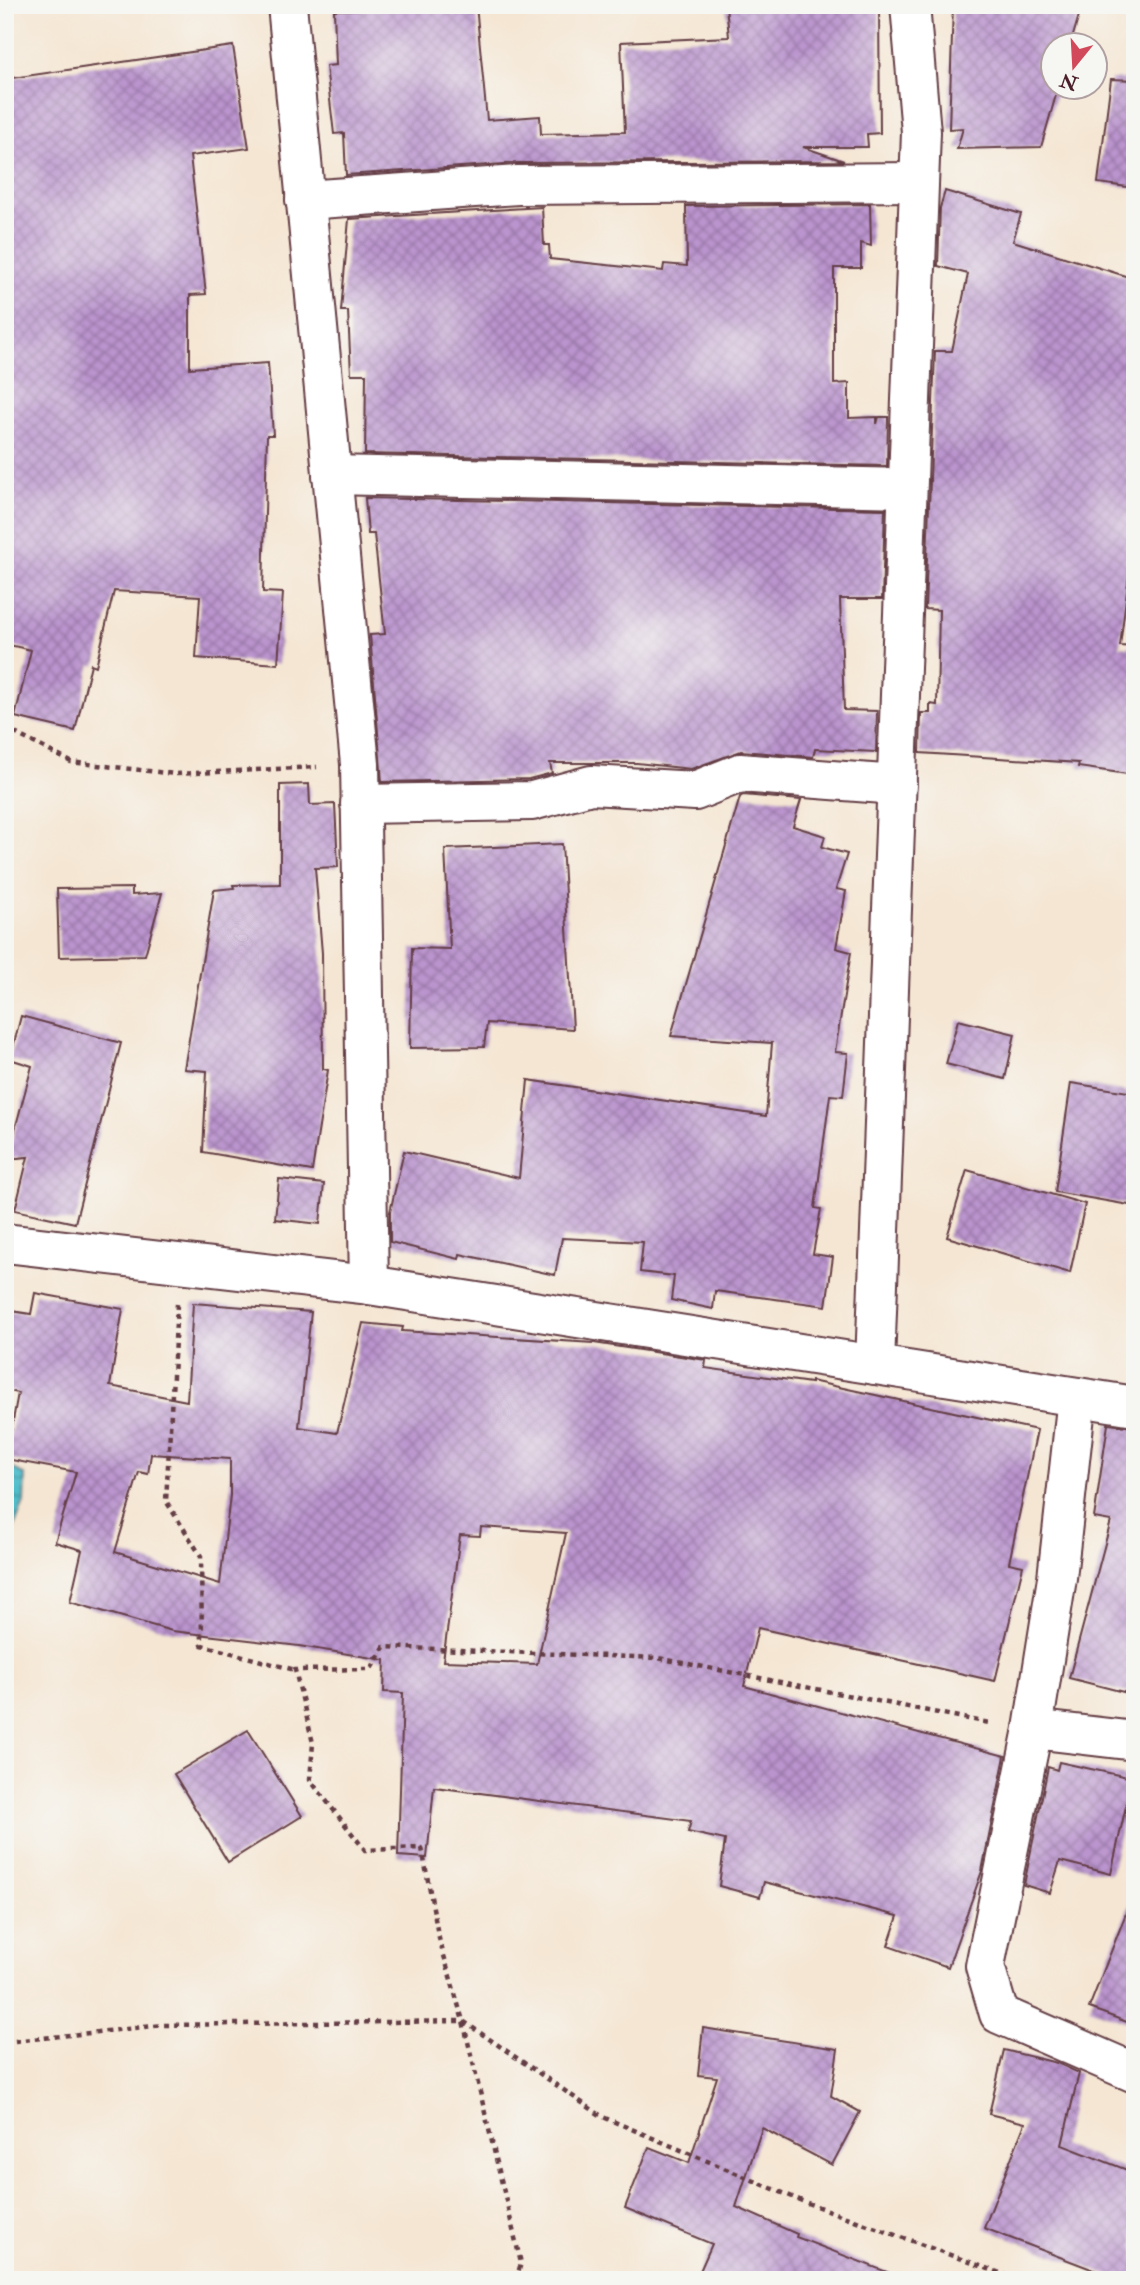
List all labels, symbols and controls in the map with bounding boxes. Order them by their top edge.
north arrow [1038,32,1108,102]
text: N [1056,67,1082,96]

